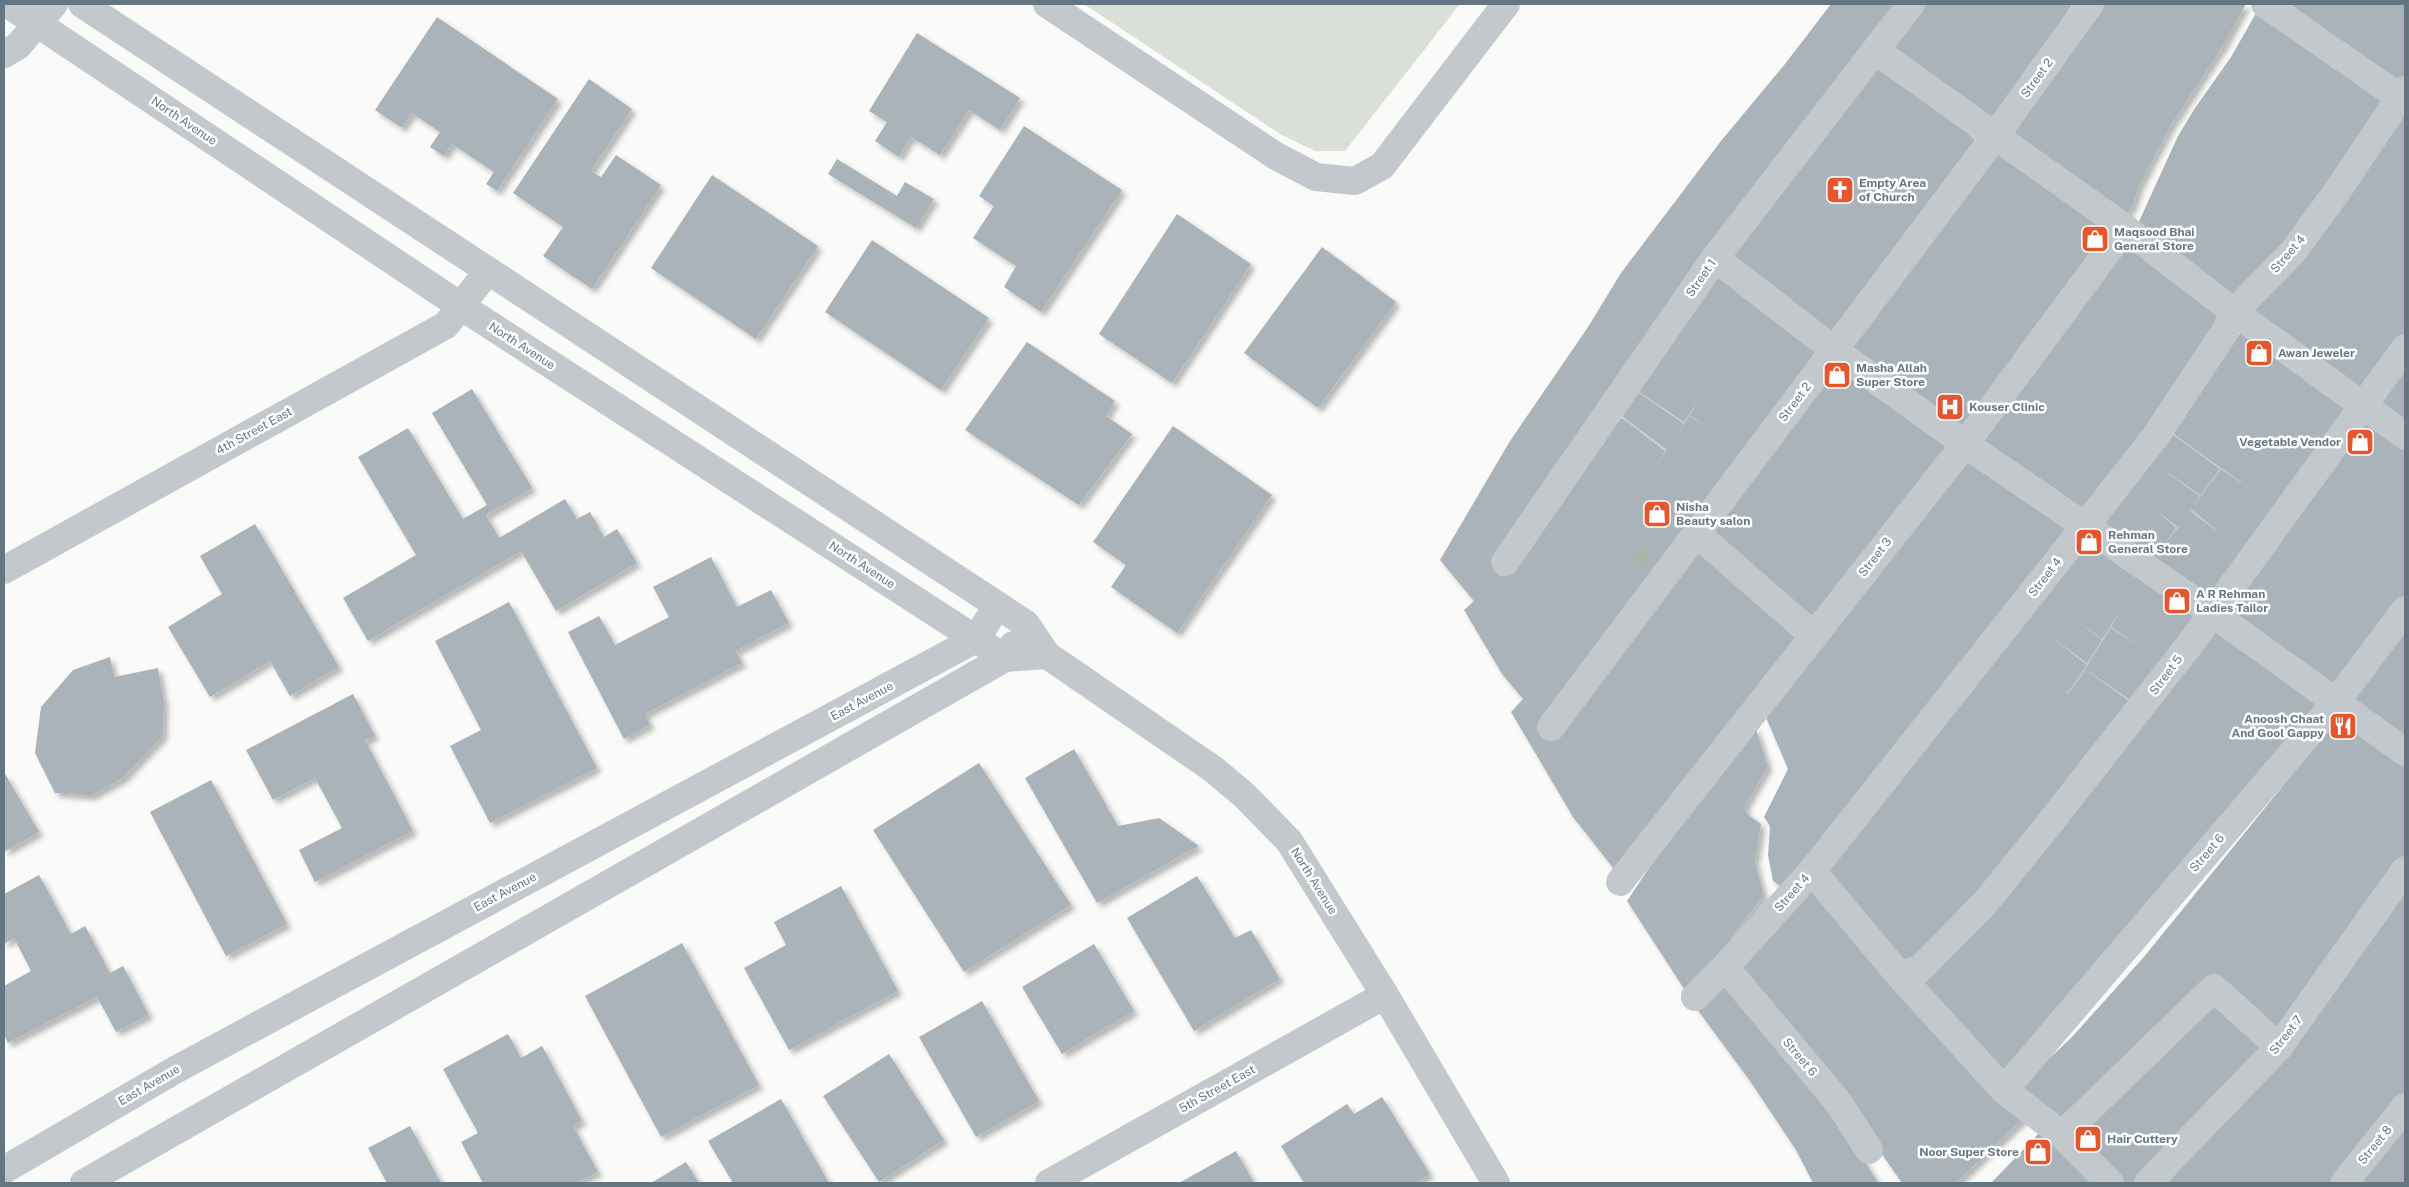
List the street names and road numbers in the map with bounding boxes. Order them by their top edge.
street label: Street 2 [2018,56,2056,100]
street label: North Avenue [149,94,220,148]
street label: Street 4 [2268,232,2309,276]
street label: Street 1 [1683,256,1719,300]
street label: North Avenue [486,319,558,373]
street label: Street 2 [1776,380,1814,424]
street label: 4th Street East [214,404,295,458]
street label: Street 3 [1855,535,1895,579]
street label: North Avenue [826,538,898,592]
street label: Street 4 [2025,554,2065,599]
street label: Street 5 [2147,652,2186,697]
street label: East Avenue [828,679,896,723]
street label: Street 6 [2187,831,2227,875]
street label: North Avenue [1288,845,1340,917]
street label: East Avenue [471,870,539,914]
street label: Street 4 [1772,871,1813,915]
street label: Street 7 [2267,1013,2305,1057]
street label: Street 6 [1780,1035,1820,1079]
street label: East Avenue [116,1062,182,1108]
street label: 5th Street East [1177,1062,1258,1116]
street label: Street 8 [2355,1123,2395,1167]

